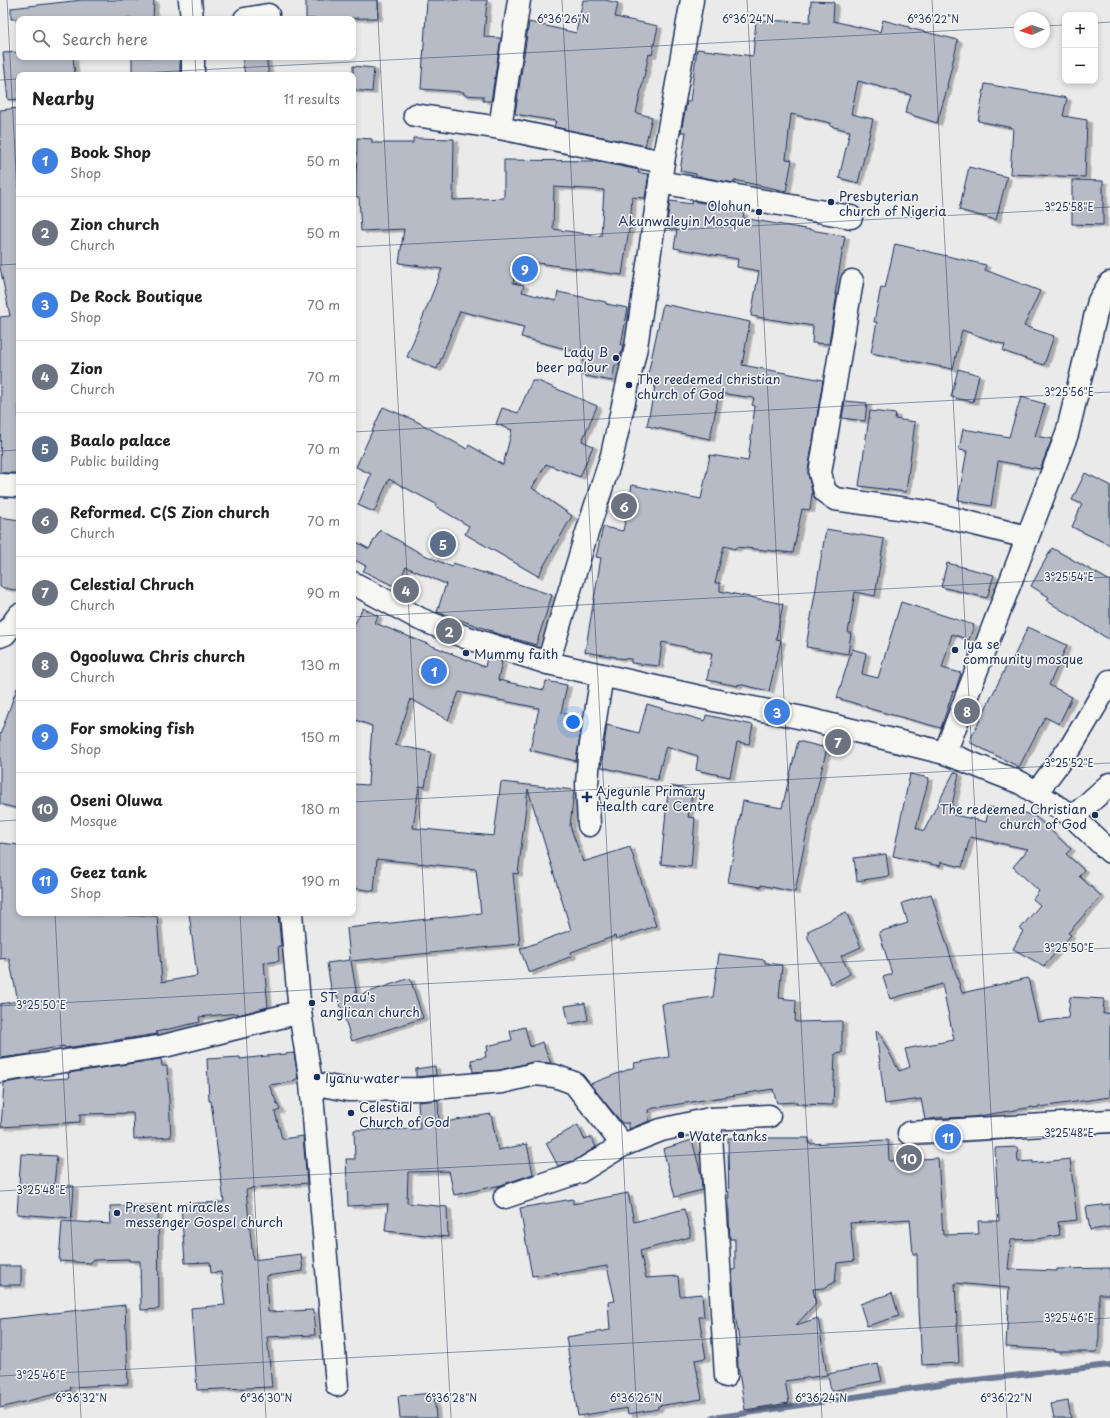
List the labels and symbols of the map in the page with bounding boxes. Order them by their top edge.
text: 6°36'26"N [537,11,589,26]
text: 6°36'24"N [722,11,774,26]
text: 6°36'22"N [907,11,959,26]
north arrow [1014,12,1050,48]
place label: Presbyterian church of Nigeria [839,186,947,220]
place label: Olohun Akunwaleyin Mosque [618,196,751,230]
marker: Presbyterian church of Nigeria [826,197,836,207]
text: 3°25'58"E [1044,199,1094,214]
marker: Olohun Akunwaleyin Mosque [754,207,764,217]
pin: 9 [512,254,538,284]
place label: Lady B beer palour [536,342,609,376]
marker: Lady B beer palour [611,353,621,363]
place label: The reedemed christian church of God [637,369,780,403]
marker: The reedemed christian church of God [624,380,634,390]
text: 3°25'56"E [1044,384,1094,399]
pin: 6 [611,491,637,521]
pin: 5 [430,529,456,559]
text: 3°25'54"E [1044,569,1094,584]
pin: 4 [393,575,419,605]
pin: 2 [436,616,462,646]
place label: Iya se community mosque [963,634,1083,668]
place label: Mummy faith [474,644,558,663]
marker: Iya se community mosque [950,645,960,655]
marker: Mummy faith [461,648,471,658]
pin: 1 [421,656,447,686]
pin: 8 [954,696,980,726]
pin: 3 [764,697,790,727]
your location [563,712,583,732]
pin: 7 [825,727,851,757]
text: 3°25'52"E [1044,755,1094,770]
place label: Ajegunle Primary Health care Centre [596,781,714,815]
marker: Ajegunle Primary Health care Centre [581,791,593,803]
place label: The redeemed Christian church of God [940,799,1087,833]
marker: The redeemed Christian church of God [1090,810,1100,820]
text: 3°25'50"E [1044,940,1094,955]
place label: ST. pau's anglican church [320,987,420,1021]
text: 3°25'50"E [16,997,66,1012]
marker: ST. pau's anglican church [307,998,317,1008]
place label: Iyanu water [325,1068,400,1087]
marker: Iyanu water [312,1072,322,1082]
place label: Celestial Church of God [359,1097,450,1131]
marker: Celestial Church of God [346,1108,356,1118]
pin: 11 [935,1122,961,1152]
text: 3°25'48"E [1044,1125,1094,1140]
place label: Water tanks [689,1126,767,1145]
marker: Water tanks [676,1130,686,1140]
pin: 10 [896,1143,922,1173]
text: 3°25'48"E [16,1182,66,1197]
place label: Present miracles messenger Gospel church [125,1197,283,1231]
marker: Present miracles messenger Gospel church [112,1208,122,1218]
text: 3°25'46"E [1044,1310,1094,1325]
text: 3°25'46"E [16,1367,66,1382]
text: 6°36'32"N [55,1390,107,1405]
text: 6°36'30"N [240,1390,292,1405]
text: 6°36'28"N [425,1390,477,1405]
text: 6°36'26"N [610,1390,662,1405]
text: 6°36'24"N [795,1390,847,1405]
text: 6°36'22"N [980,1390,1032,1405]

